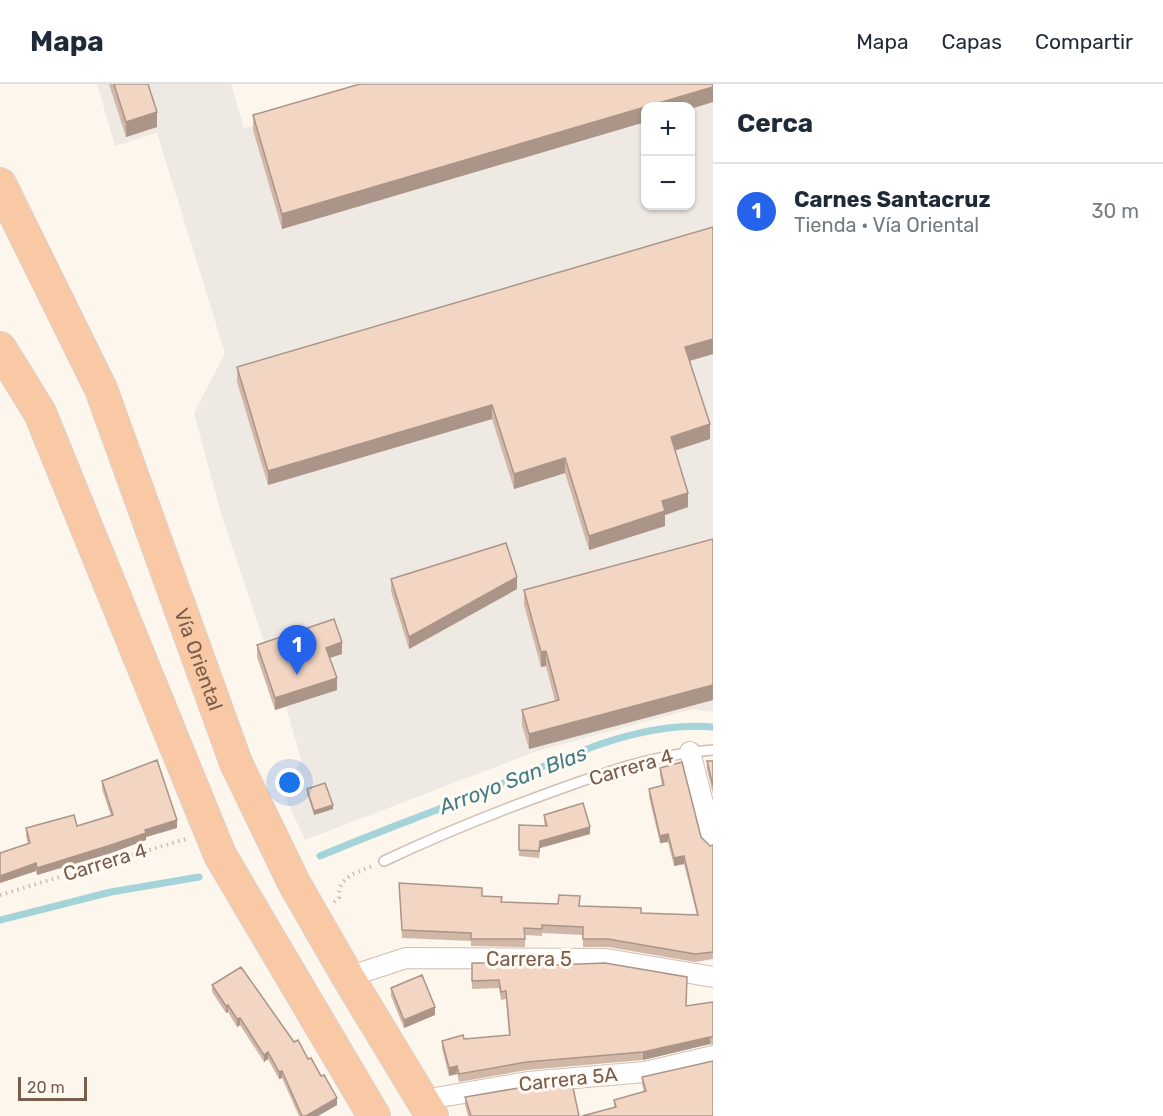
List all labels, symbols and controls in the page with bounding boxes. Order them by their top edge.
text: Mapa [30,25,104,58]
text: Mapa [856,29,909,54]
text: Capas [942,29,1002,54]
text: Compartir [1035,29,1133,54]
map controls [641,102,695,210]
button: + [641,102,695,156]
text: Cerca [737,108,813,139]
button: − [641,156,695,210]
text: Carnes Santacruz [794,186,991,213]
text: 1 [752,199,761,223]
text: 30 m [1092,199,1139,223]
text: Tienda · Vía Oriental [794,213,979,237]
street label: Vía Oriental [169,605,228,714]
pin: 1 [278,626,316,675]
water label: Arroyo San Blas [435,740,590,819]
street label: Carrera 4 [586,744,676,790]
your location [275,768,304,797]
street label: Carrera 4 [60,838,150,886]
street label: Carrera 5 [486,947,572,971]
street label: Carrera 5A [517,1062,619,1096]
scale bar [18,1074,87,1102]
text: 20 m [27,1078,65,1097]

